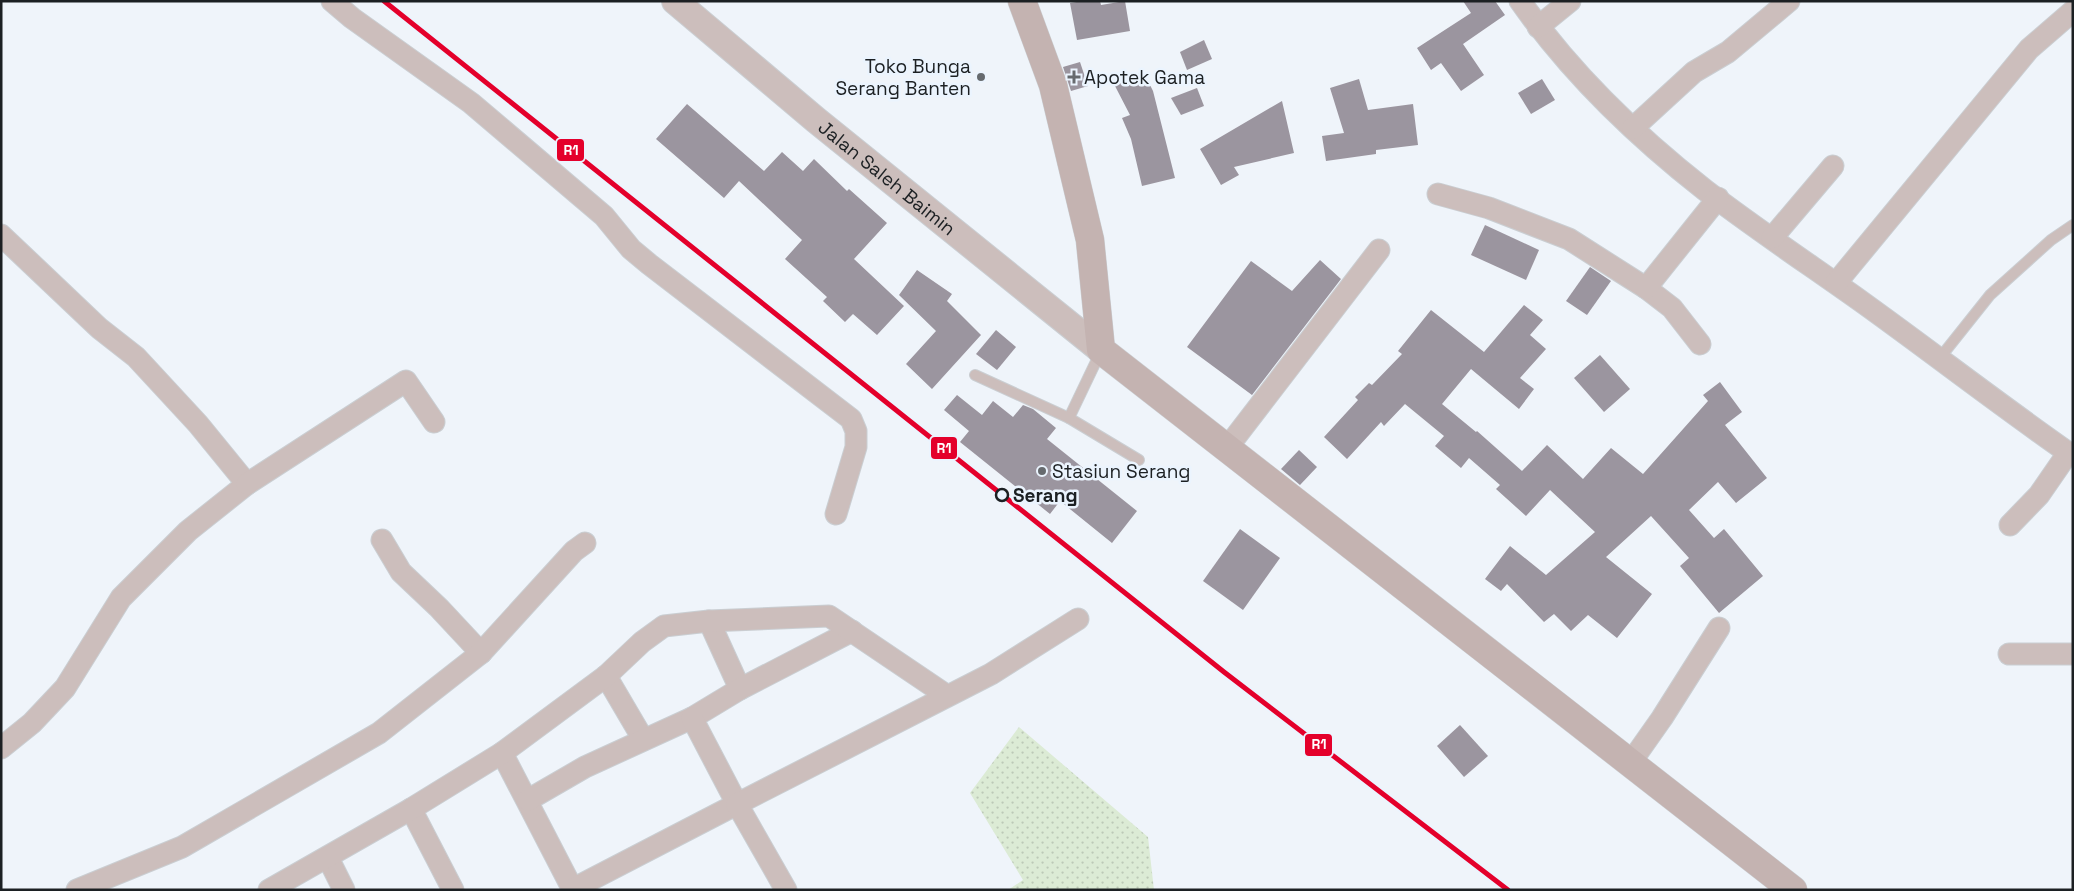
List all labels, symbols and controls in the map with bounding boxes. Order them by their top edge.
place label: Toko Bunga Serang Banten [835,54,971,101]
place label: Apotek Gama [1084,65,1205,90]
marker: Toko Bunga Serang Banten [975,71,987,83]
marker: Apotek Gama [1068,71,1080,83]
street label: Jalan Saleh Baimin [813,114,961,240]
line badge: R1 [556,138,585,162]
text: R1 [563,141,579,159]
line badge: R1 [930,436,958,460]
text: R1 [936,439,952,457]
place label: Stasiun Serang [1052,459,1191,484]
marker: Stasiun Serang [1036,465,1048,477]
place label: Serang [1013,483,1078,508]
marker: Serang [995,488,1009,502]
line badge: R1 [1304,733,1333,757]
text: R1 [1311,735,1327,753]

